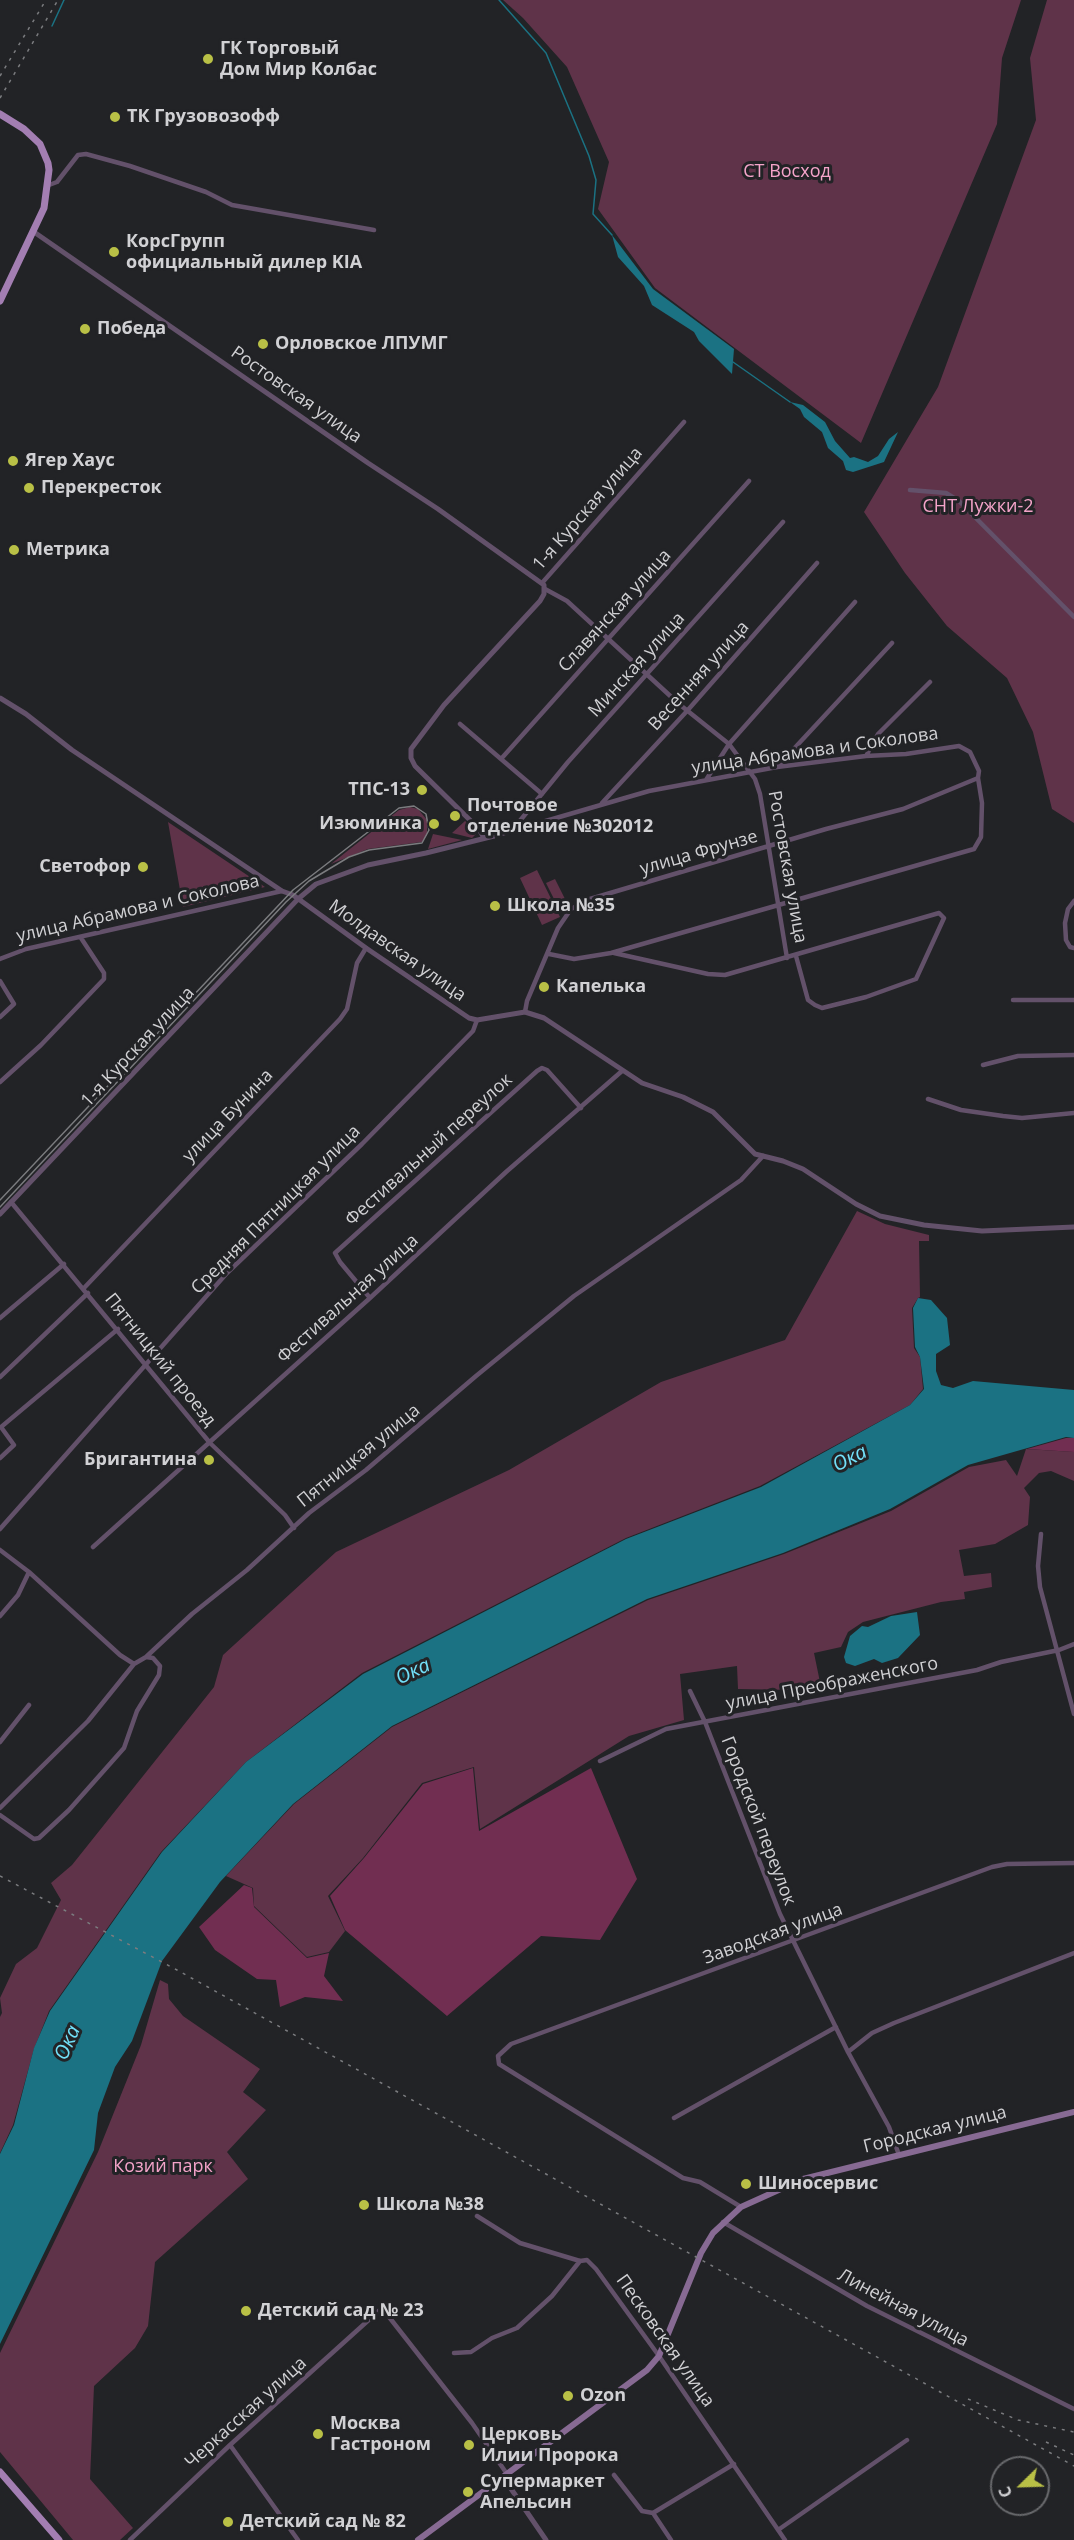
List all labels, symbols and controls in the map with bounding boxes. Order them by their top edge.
place label: ГК Торговый Дом Мир Колбас [220,38,377,80]
marker: ГК Торговый Дом Мир Колбас [201,52,215,66]
place label: ТК Грузовозофф [127,106,280,128]
marker: ТК Грузовозофф [108,110,122,124]
park label: СТ Восход [743,161,831,183]
place label: КорсГрупп официальный дилер KIA [126,231,362,274]
marker: КорсГрупп официальный дилер KIA [107,245,121,259]
place label: Победа [97,318,166,340]
marker: Победа [78,322,92,336]
place label: Орловское ЛПУМГ [275,333,447,355]
marker: Орловское ЛПУМГ [256,337,270,351]
street label: Ростовская улица [227,342,365,448]
street label: 1-я Курская улица [529,443,647,575]
place label: Ягер Хаус [25,450,115,472]
marker: Ягер Хаус [6,454,20,468]
place label: Перекресток [41,477,162,499]
marker: Перекресток [22,481,36,495]
park label: СНТ Лужки-2 [923,496,1033,518]
place label: Метрика [26,539,110,561]
marker: Метрика [7,543,21,557]
street label: Славянская улица [554,545,676,677]
street label: Минская улица [584,608,690,722]
street label: Весенняя улица [644,617,754,735]
street label: улица Абрамова и Соколова [690,723,940,779]
place label: ТПС-13 [348,779,410,801]
marker: ТПС-13 [415,783,429,797]
street label: Ростовская улица [763,789,811,945]
place label: Почтовое отделение №302012 [467,795,653,838]
marker: Почтовое отделение №302012 [448,809,462,823]
place label: Изюминка [319,813,422,835]
marker: Изюминка [427,817,441,831]
street label: улица Фрунзе [638,826,760,880]
place label: Светофор [39,856,131,878]
marker: Светофор [136,860,150,874]
street label: улица Абрамова и Соколова [14,871,262,947]
place label: Школа №35 [507,895,615,917]
street label: Молдавская улица [324,896,470,1006]
marker: Школа №35 [488,899,502,913]
place label: Капелька [556,976,646,998]
marker: Капелька [537,980,551,994]
street label: 1-я Курская улица [77,982,199,1112]
street label: улица Бунина [178,1065,278,1167]
street label: Фестивальный переулок [341,1069,517,1231]
street label: Средняя Пятницкая улица [187,1121,365,1299]
street label: Фестивальная улица [273,1230,423,1368]
street label: Пятницкий проезд [100,1289,220,1431]
street label: Пятницкая улица [293,1400,425,1512]
water label: Ока [829,1440,871,1478]
place label: Бригантина [84,1449,197,1471]
marker: Бригантина [202,1453,216,1467]
street label: улица Преображенского [724,1653,940,1715]
water label: Ока [392,1654,434,1690]
street label: Городской переулок [716,1734,800,1908]
street label: Заводская улица [700,1899,846,1969]
water label: Ока [50,2022,86,2064]
street label: Городская улица [861,2102,1009,2158]
park label: Козий парк [113,2156,213,2178]
place label: Шиносервис [758,2173,878,2195]
marker: Шиносервис [739,2177,753,2191]
place label: Школа №38 [376,2194,484,2216]
marker: Школа №38 [357,2198,371,2212]
street label: Линейная улица [834,2264,972,2352]
street label: Песковская улица [611,2271,719,2411]
place label: Детский сад № 23 [258,2300,424,2322]
marker: Детский сад № 23 [239,2304,253,2318]
street label: Черкасская улица [181,2353,311,2473]
place label: Ozon [580,2385,626,2407]
marker: Ozon [561,2389,575,2403]
place label: Москва Гастроном [330,2413,431,2456]
place label: Церковь Илии Пророка [481,2424,619,2466]
marker: Москва Гастроном [311,2427,325,2441]
marker: Церковь Илии Пророка [462,2438,476,2452]
north arrow [990,2456,1050,2516]
place label: Супермаркет Апельсин [480,2471,605,2514]
text: С [993,2483,1017,2501]
marker: Супермаркет Апельсин [461,2485,475,2499]
place label: Детский сад № 82 [240,2511,406,2533]
marker: Детский сад № 82 [221,2515,235,2529]

